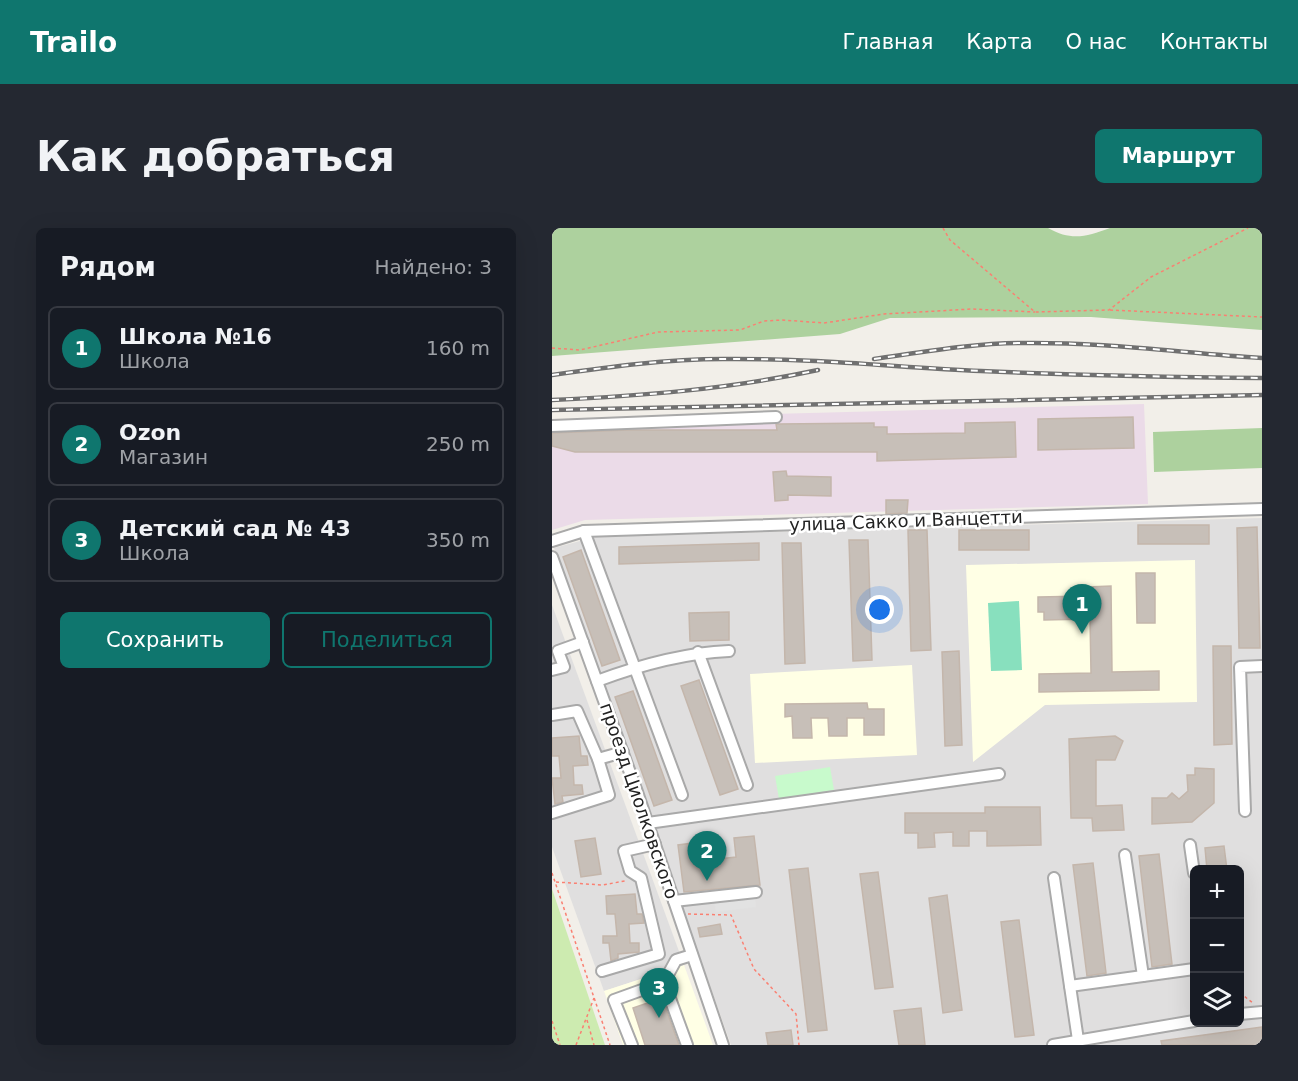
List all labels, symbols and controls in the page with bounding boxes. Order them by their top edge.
text: Trailo [30,26,117,59]
text: Главная [843,30,933,54]
text: Карта [966,30,1033,54]
text: О нас [1066,30,1127,54]
text: Контакты [1160,30,1268,54]
button: Маршрут [1095,129,1262,183]
text: Как добраться [36,132,395,181]
text: Рядом [60,252,156,282]
text: Найдено: 3 [374,255,492,279]
text: Школа №16 [119,324,272,349]
text: 1 [75,336,88,360]
text: 160 m [426,336,490,360]
text: Школа [119,349,190,373]
text: Ozon [119,420,181,445]
text: 2 [75,432,88,456]
text: 250 m [426,432,490,456]
text: Магазин [119,445,208,469]
street label: улица Сакко и Ванцетти [789,506,1023,535]
text: Детский сад № 43 [119,516,351,541]
text: 3 [75,528,88,552]
text: 350 m [426,528,490,552]
text: Школа [119,541,190,565]
pin: 1 [1062,584,1102,634]
your location [865,595,894,624]
button: Сохранить [60,612,270,668]
button: Поделиться [282,612,492,668]
street label: проезд Циолковского [596,700,683,902]
pin: 2 [688,832,726,881]
map controls [1190,865,1244,1027]
button: + [1190,865,1244,919]
button: − [1190,919,1244,973]
pin: 3 [640,968,678,1018]
button: layers [1190,973,1244,1027]

